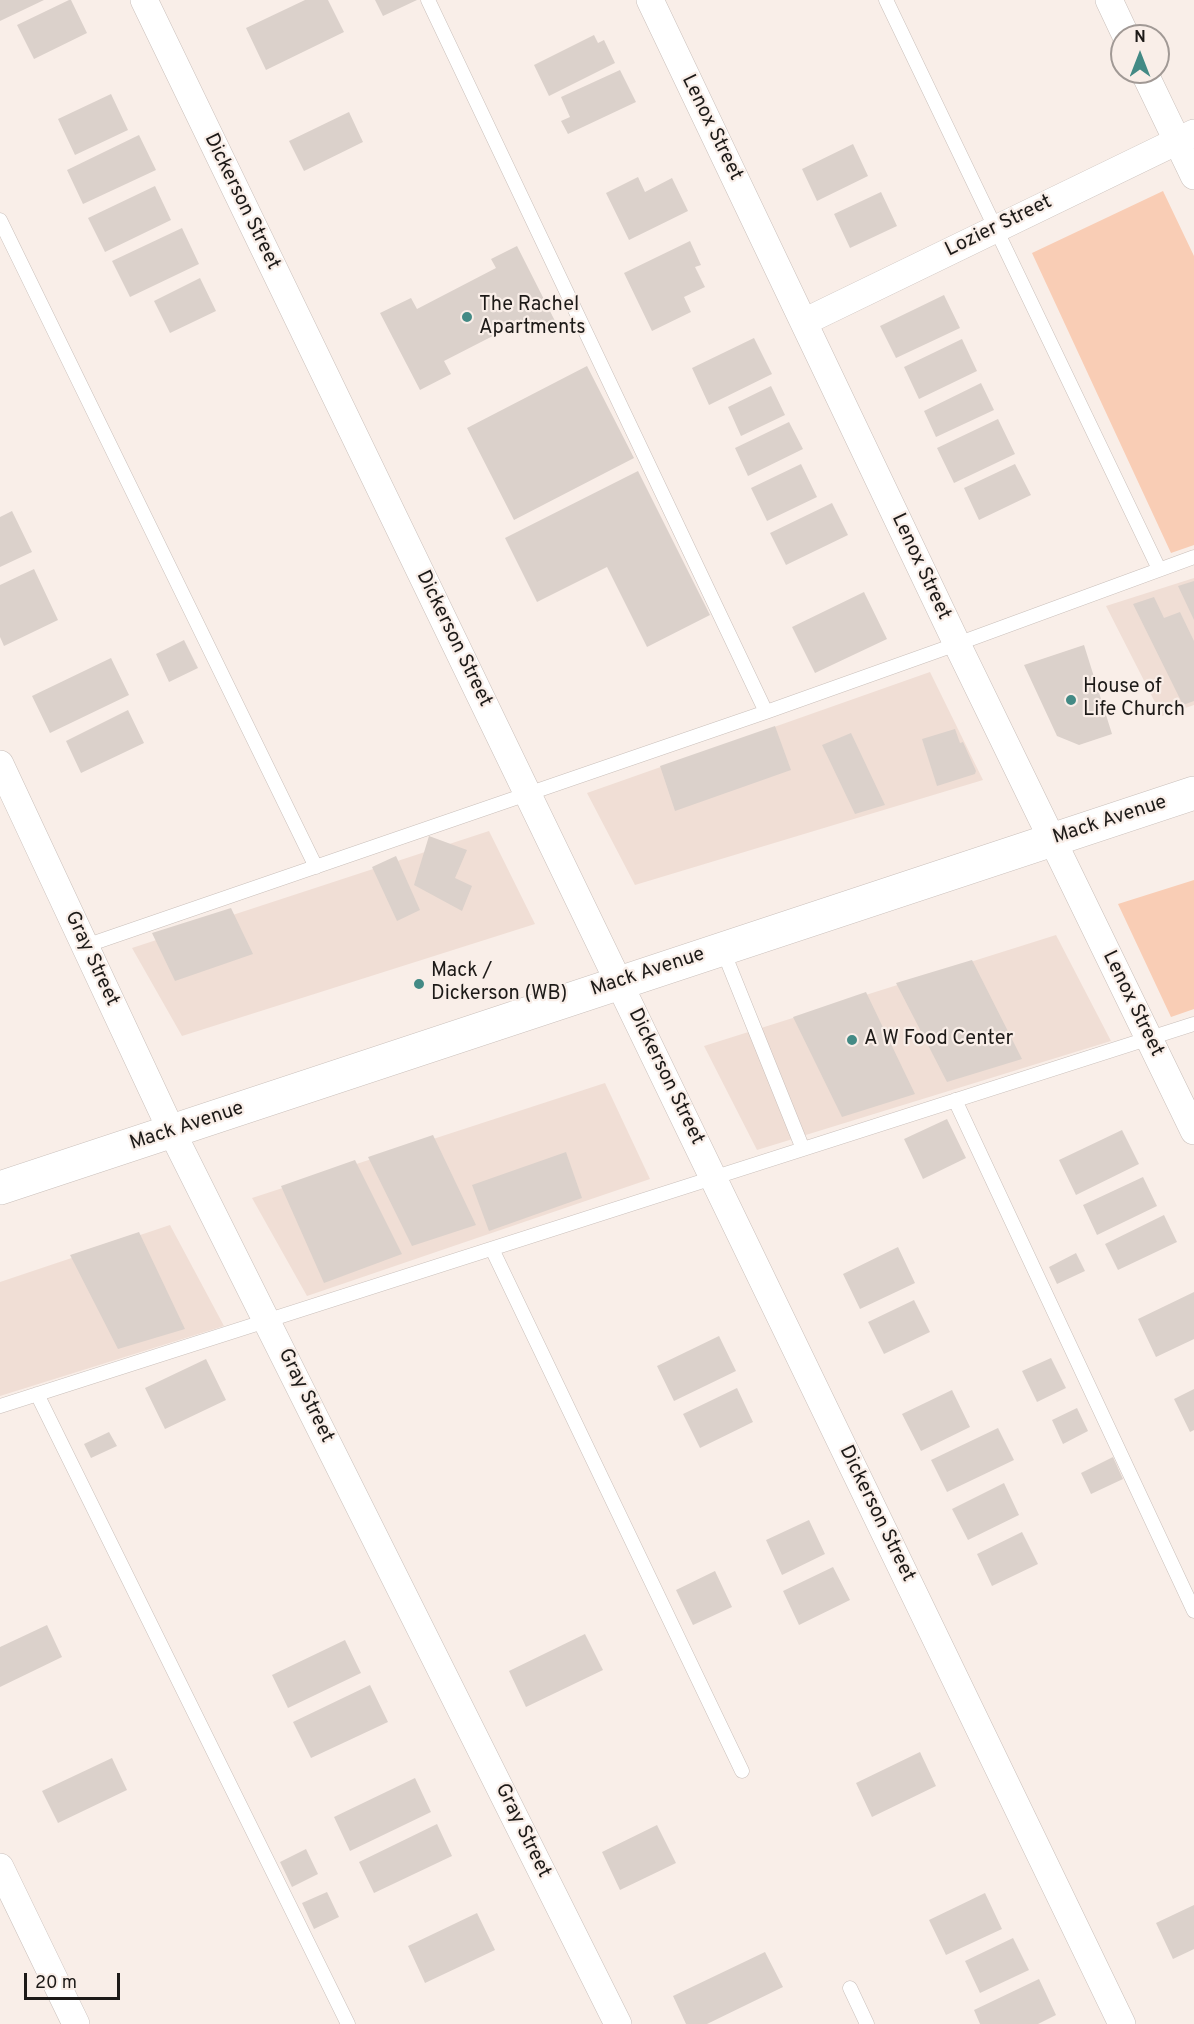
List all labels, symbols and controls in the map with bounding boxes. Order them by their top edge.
north arrow [1110,24,1170,84]
text: N [1134,28,1146,48]
street label: Lenox Street [675,71,747,185]
street label: Dickerson Street [198,130,284,274]
street label: Lozier Street [942,191,1056,263]
place label: The Rachel Apartments [479,294,586,341]
marker: The Rachel Apartments [460,310,474,324]
street label: Lenox Street [885,510,955,624]
street label: Dickerson Street [410,567,496,711]
place label: House of Life Church [1083,676,1185,723]
marker: House of Life Church [1064,693,1078,707]
street label: Mack Avenue [1050,791,1170,851]
street label: Gray Street [59,908,123,1010]
street label: Mack Avenue [588,943,708,1003]
street label: Lenox Street [1096,947,1168,1061]
place label: Mack / Dickerson (WB) [431,960,567,1007]
marker: Mack / Dickerson (WB) [412,977,426,991]
street label: Dickerson Street [622,1005,708,1149]
place label: A W Food Center [864,1028,1013,1052]
marker: A W Food Center [845,1033,859,1047]
street label: Mack Avenue [127,1097,247,1157]
street label: Gray Street [272,1345,338,1447]
street label: Dickerson Street [833,1442,919,1586]
street label: Gray Street [489,1780,555,1882]
scale bar [27,1961,123,1999]
text: 20 m [35,1972,77,1995]

